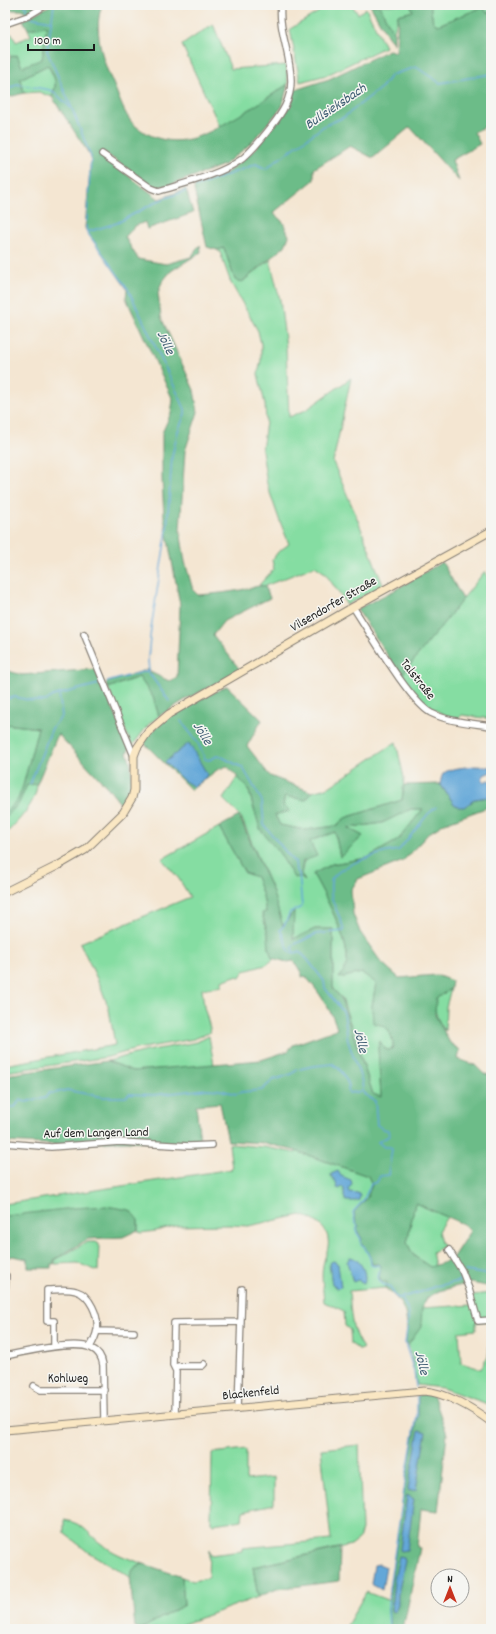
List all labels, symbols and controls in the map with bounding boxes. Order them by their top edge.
scale bar [28,26,94,52]
text: 100 m [34,33,61,50]
water label: Bullsieksbach [301,79,371,135]
water label: Jölle [151,328,180,359]
street label: Vilsendorfer Straße [287,572,381,637]
street label: Talstraße [395,655,439,705]
water label: Jölle [187,718,217,750]
water label: Jölle [347,1027,373,1056]
street label: Auf dem Langen Land [43,1124,149,1144]
water label: Jölle [408,1349,434,1378]
street label: Kohlweg [48,1370,89,1389]
street label: Blackenfeld [222,1382,280,1406]
north arrow [430,1568,470,1608]
text: N [447,1572,453,1588]

